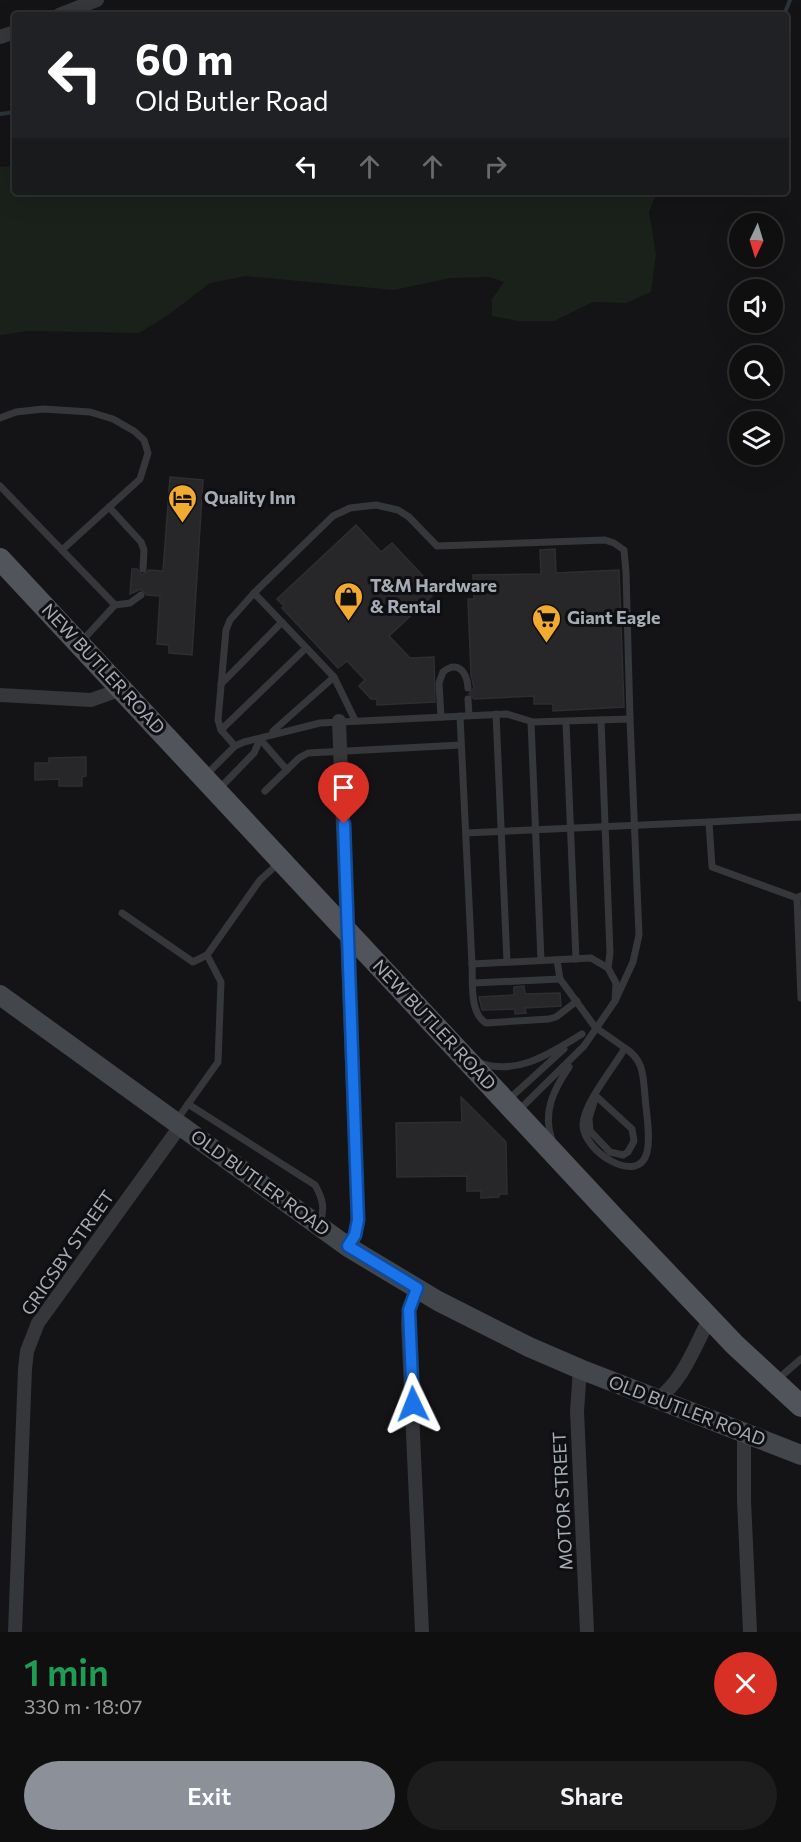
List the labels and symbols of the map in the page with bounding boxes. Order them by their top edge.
north arrow [729,213,783,267]
hotel icon: Quality Inn [167,482,199,524]
place label: Quality Inn [204,486,296,508]
place label: T&M Hardware & Rental [370,574,497,617]
shop icon: T&M Hardware & Rental [333,580,365,622]
street label: NEW BUTLER ROAD [38,598,170,738]
supermarket icon: Giant Eagle [530,602,562,644]
place label: Giant Eagle [567,606,661,628]
pin [318,762,369,824]
street label: NEW BUTLER ROAD [369,954,501,1094]
street label: OLD BUTLER ROAD [187,1124,334,1240]
street label: GRIGSBY STREET [16,1186,118,1319]
street label: OLD BUTLER ROAD [606,1370,769,1450]
position arrow [381,1372,445,1436]
street label: MOTOR STREET [547,1431,577,1571]

